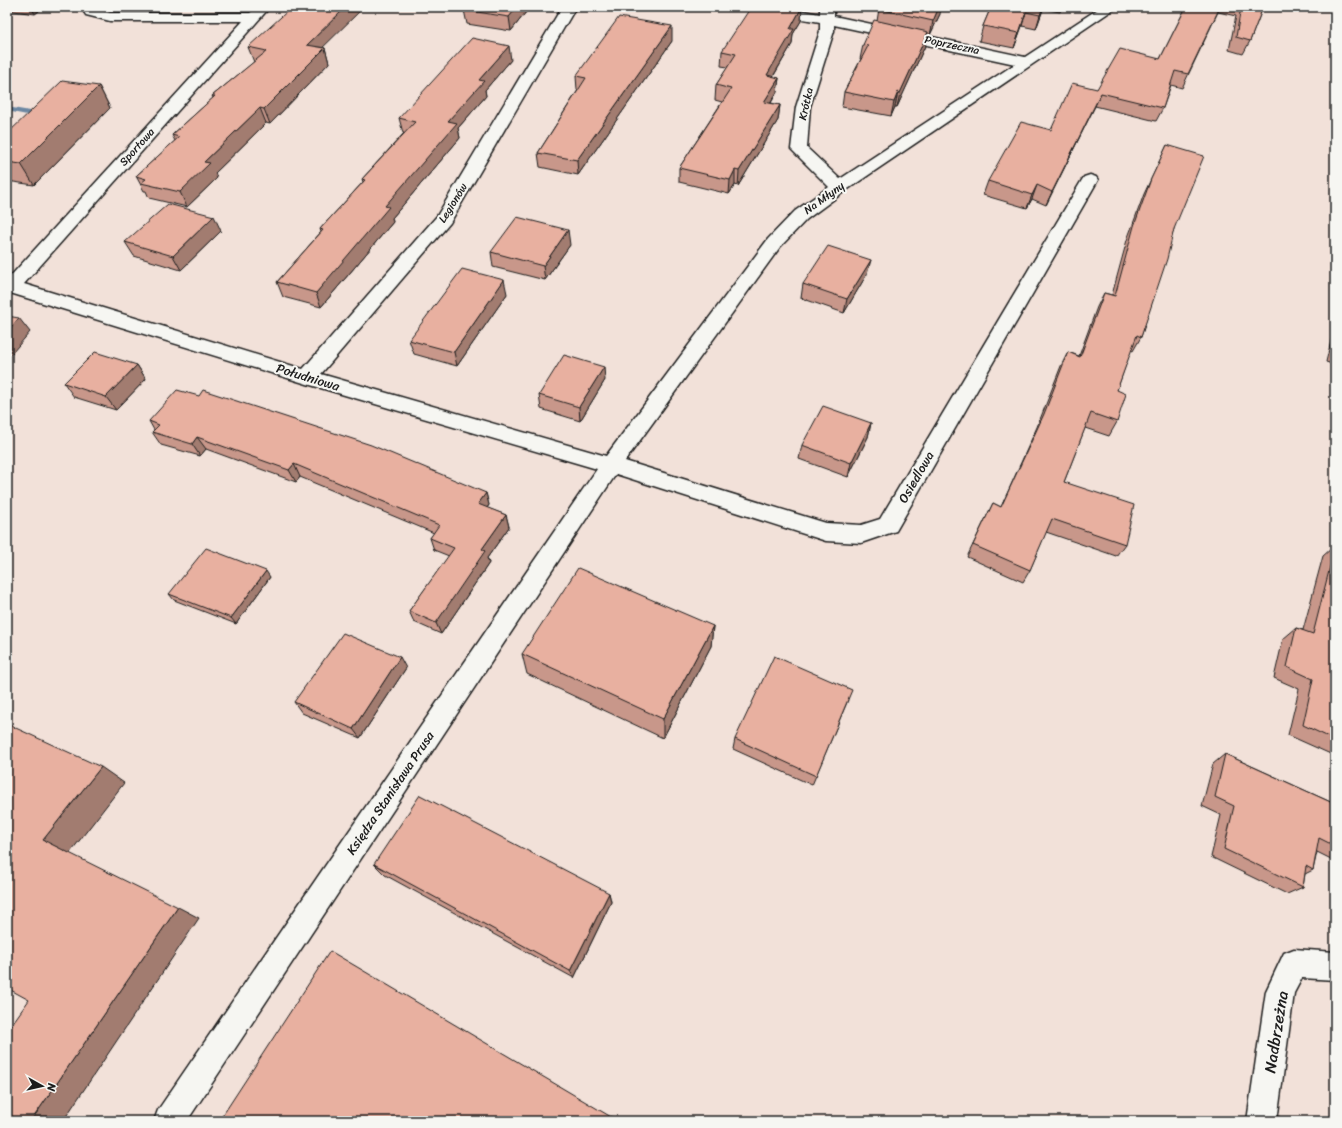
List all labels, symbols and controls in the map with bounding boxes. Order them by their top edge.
street label: Poprzeczna [923,30,982,60]
street label: Krótka [793,85,819,122]
street label: Sportowa [115,123,160,170]
street label: Na Młyny [800,176,849,219]
street label: Legionów [433,179,473,227]
street label: Południowa [273,356,343,398]
street label: Osiedlowa [892,446,940,508]
street label: Księdza Stanisława Prusa [340,726,440,860]
street label: Nadbrzeżna [1255,989,1297,1075]
north arrow [22,1066,62,1106]
text: N [41,1081,61,1093]

